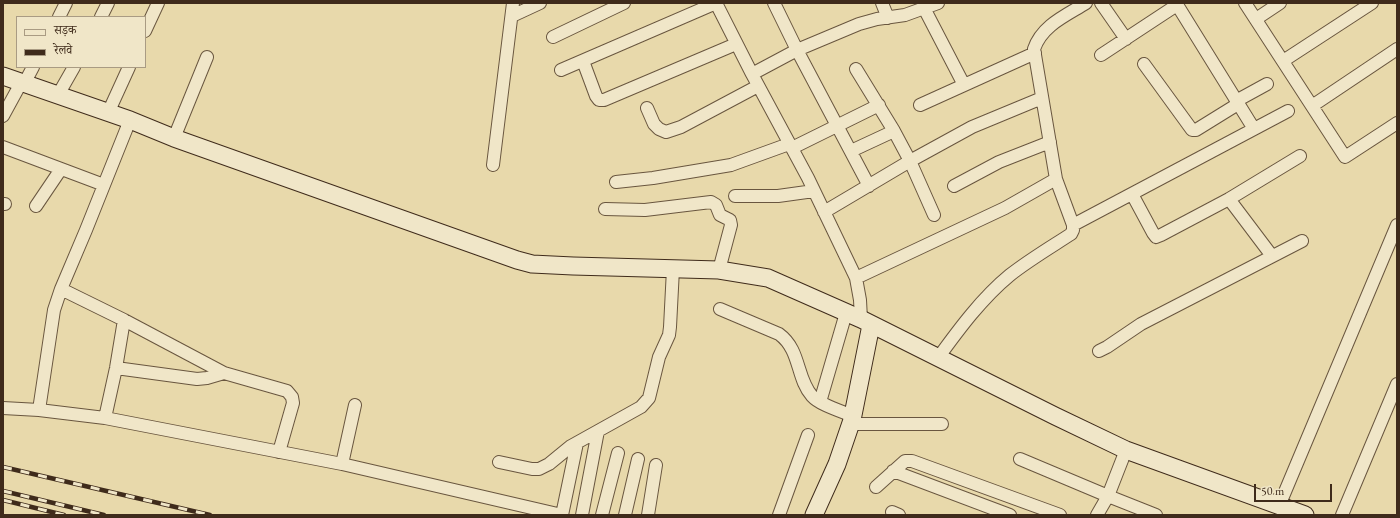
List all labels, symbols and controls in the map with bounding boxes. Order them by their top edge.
legend [16,16,146,68]
text: सड़क [54,22,77,38]
text: रेलवे [54,42,72,58]
scale bar [1256,476,1334,502]
text: 50 m [1261,483,1284,499]

